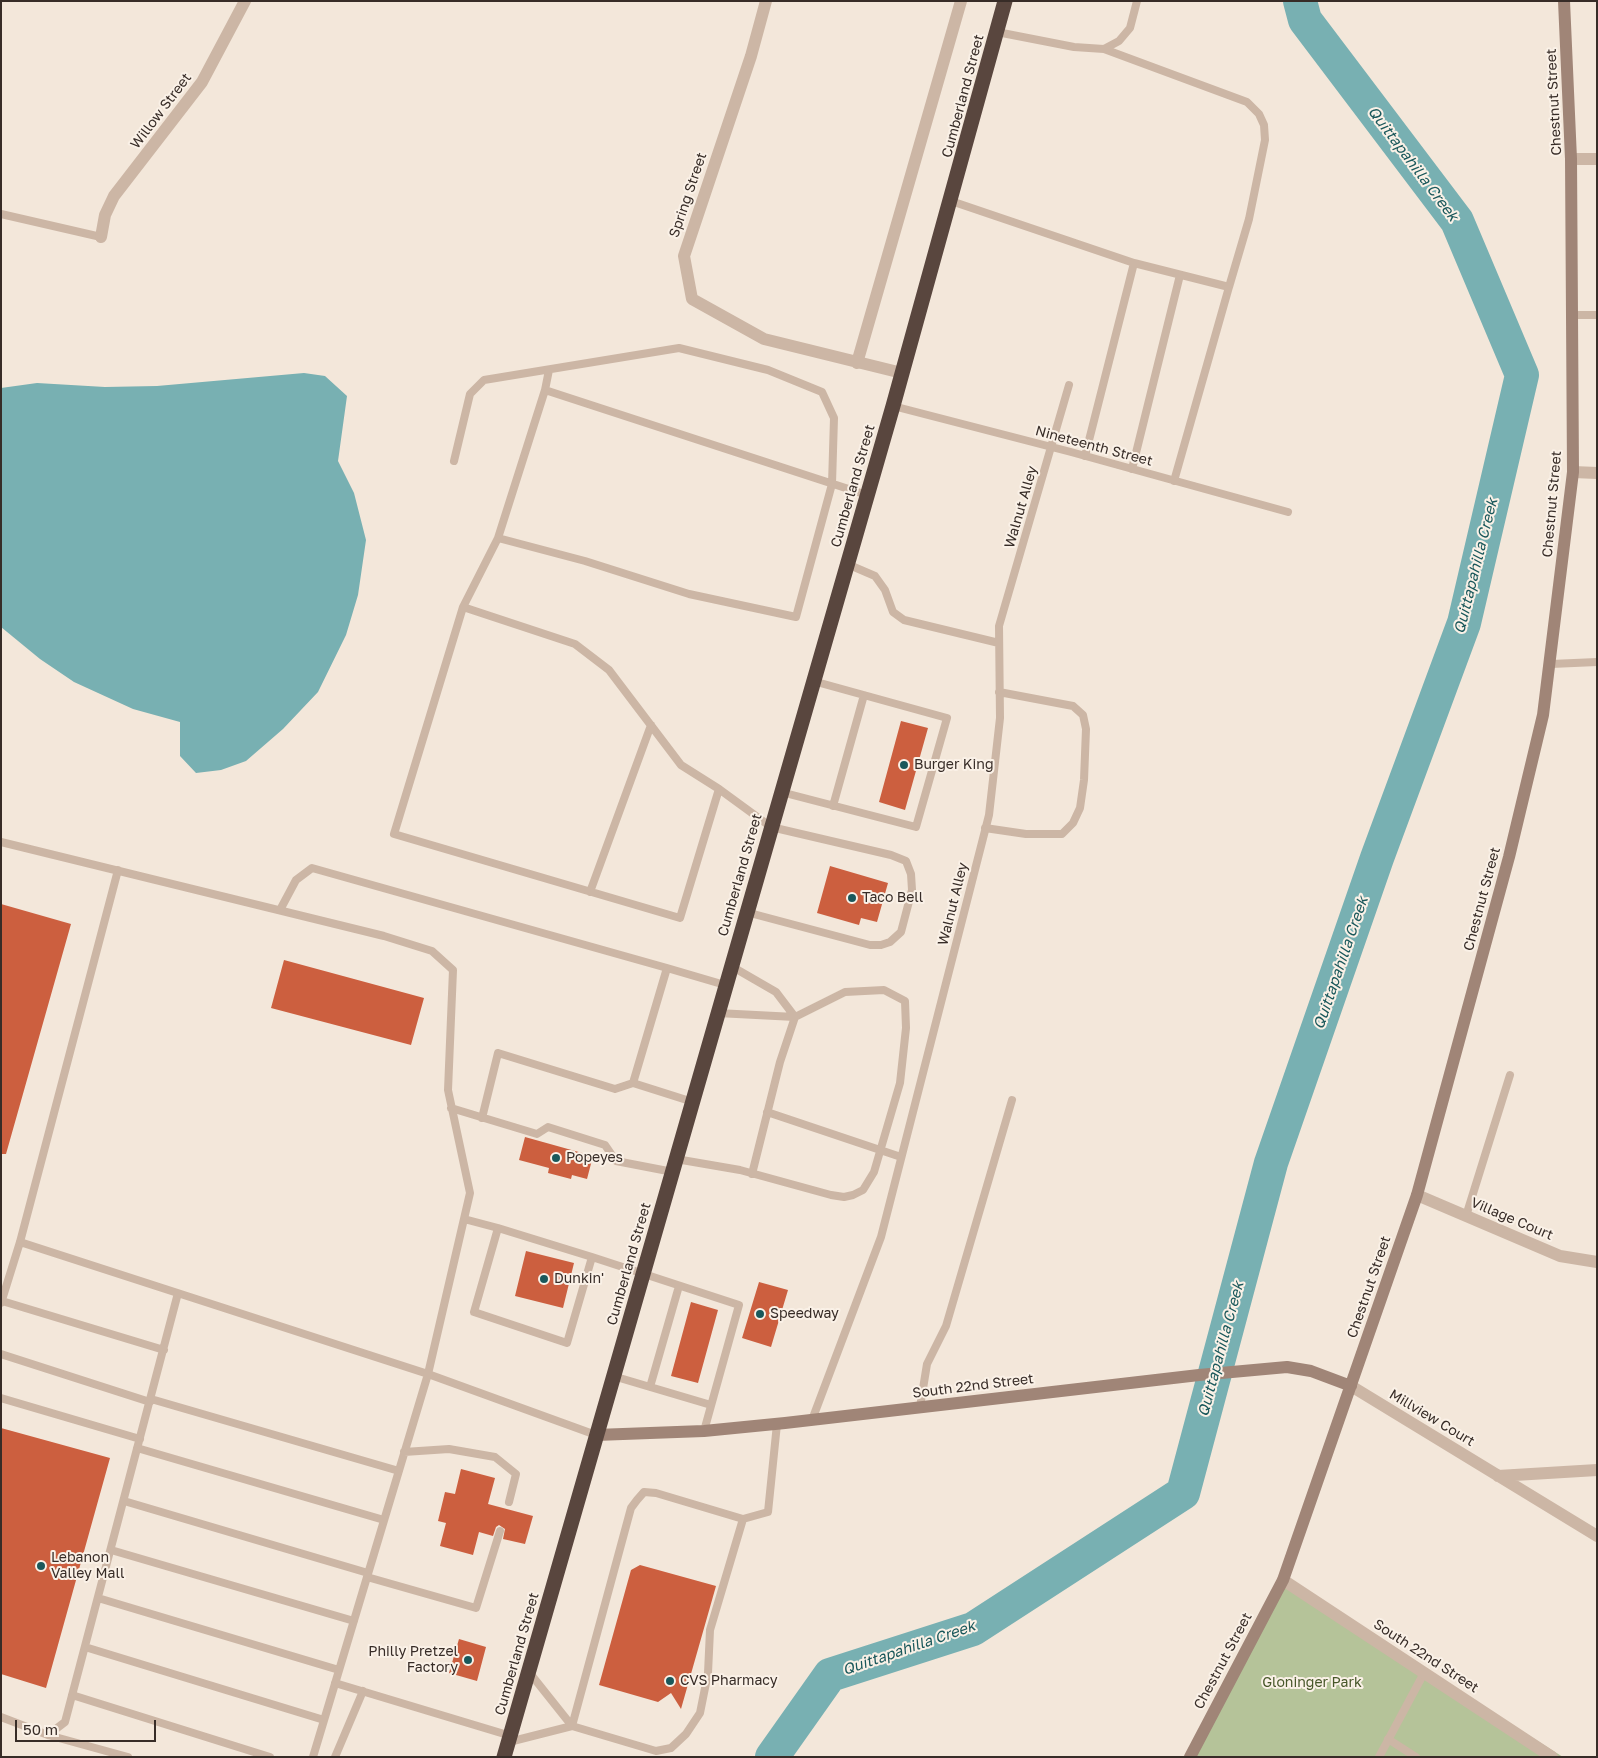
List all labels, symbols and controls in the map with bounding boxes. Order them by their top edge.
street label: Cumberland Street [938,32,988,160]
street label: Chestnut Street [1543,48,1565,156]
street label: Willow Street [127,70,195,152]
water label: Quittapahilla Creek [1364,103,1462,225]
street label: Spring Street [666,150,710,240]
street label: Nineteenth Street [1034,422,1154,470]
street label: Cumberland Street [827,423,879,549]
street label: Chestnut Street [1539,450,1565,558]
street label: Walnut Alley [1001,464,1041,550]
water label: Quittapahilla Creek [1450,496,1502,636]
place label: Burger King [914,757,993,773]
marker: Burger King [898,759,910,771]
street label: Cumberland Street [714,812,766,938]
street label: Chestnut Street [1460,845,1504,953]
street label: Walnut Alley [935,861,971,947]
place label: Taco Bell [862,890,923,906]
marker: Taco Bell [846,892,858,904]
water label: Quittapahilla Creek [1310,894,1372,1032]
place label: Popeyes [566,1150,623,1166]
marker: Popeyes [550,1152,562,1164]
street label: Village Court [1468,1194,1556,1244]
street label: Cumberland Street [603,1201,655,1327]
street label: Chestnut Street [1344,1234,1394,1340]
place label: Dunkin' [554,1271,604,1287]
marker: Dunkin' [538,1273,550,1285]
water label: Quittapahilla Creek [1194,1280,1248,1418]
place label: Speedway [770,1306,839,1322]
marker: Speedway [754,1308,766,1320]
street label: South 22nd Street [911,1370,1035,1402]
street label: Millview Court [1386,1386,1478,1450]
place label: Lebanon Valley Mall [51,1550,124,1582]
marker: Lebanon Valley Mall [35,1560,47,1572]
street label: Cumberland Street [491,1591,543,1717]
street label: Chestnut Street [1190,1610,1256,1712]
street label: South 22nd Street [1370,1616,1482,1696]
water label: Quittapahilla Creek [840,1617,978,1679]
place label: Philly Pretzel Factory [368,1644,458,1676]
marker: Philly Pretzel Factory [462,1654,474,1666]
place label: CVS Pharmacy [680,1673,778,1689]
marker: CVS Pharmacy [664,1675,676,1687]
park label: Gloninger Park [1262,1675,1362,1691]
scale bar [18,1710,159,1742]
text: 50 m [23,1720,58,1738]

